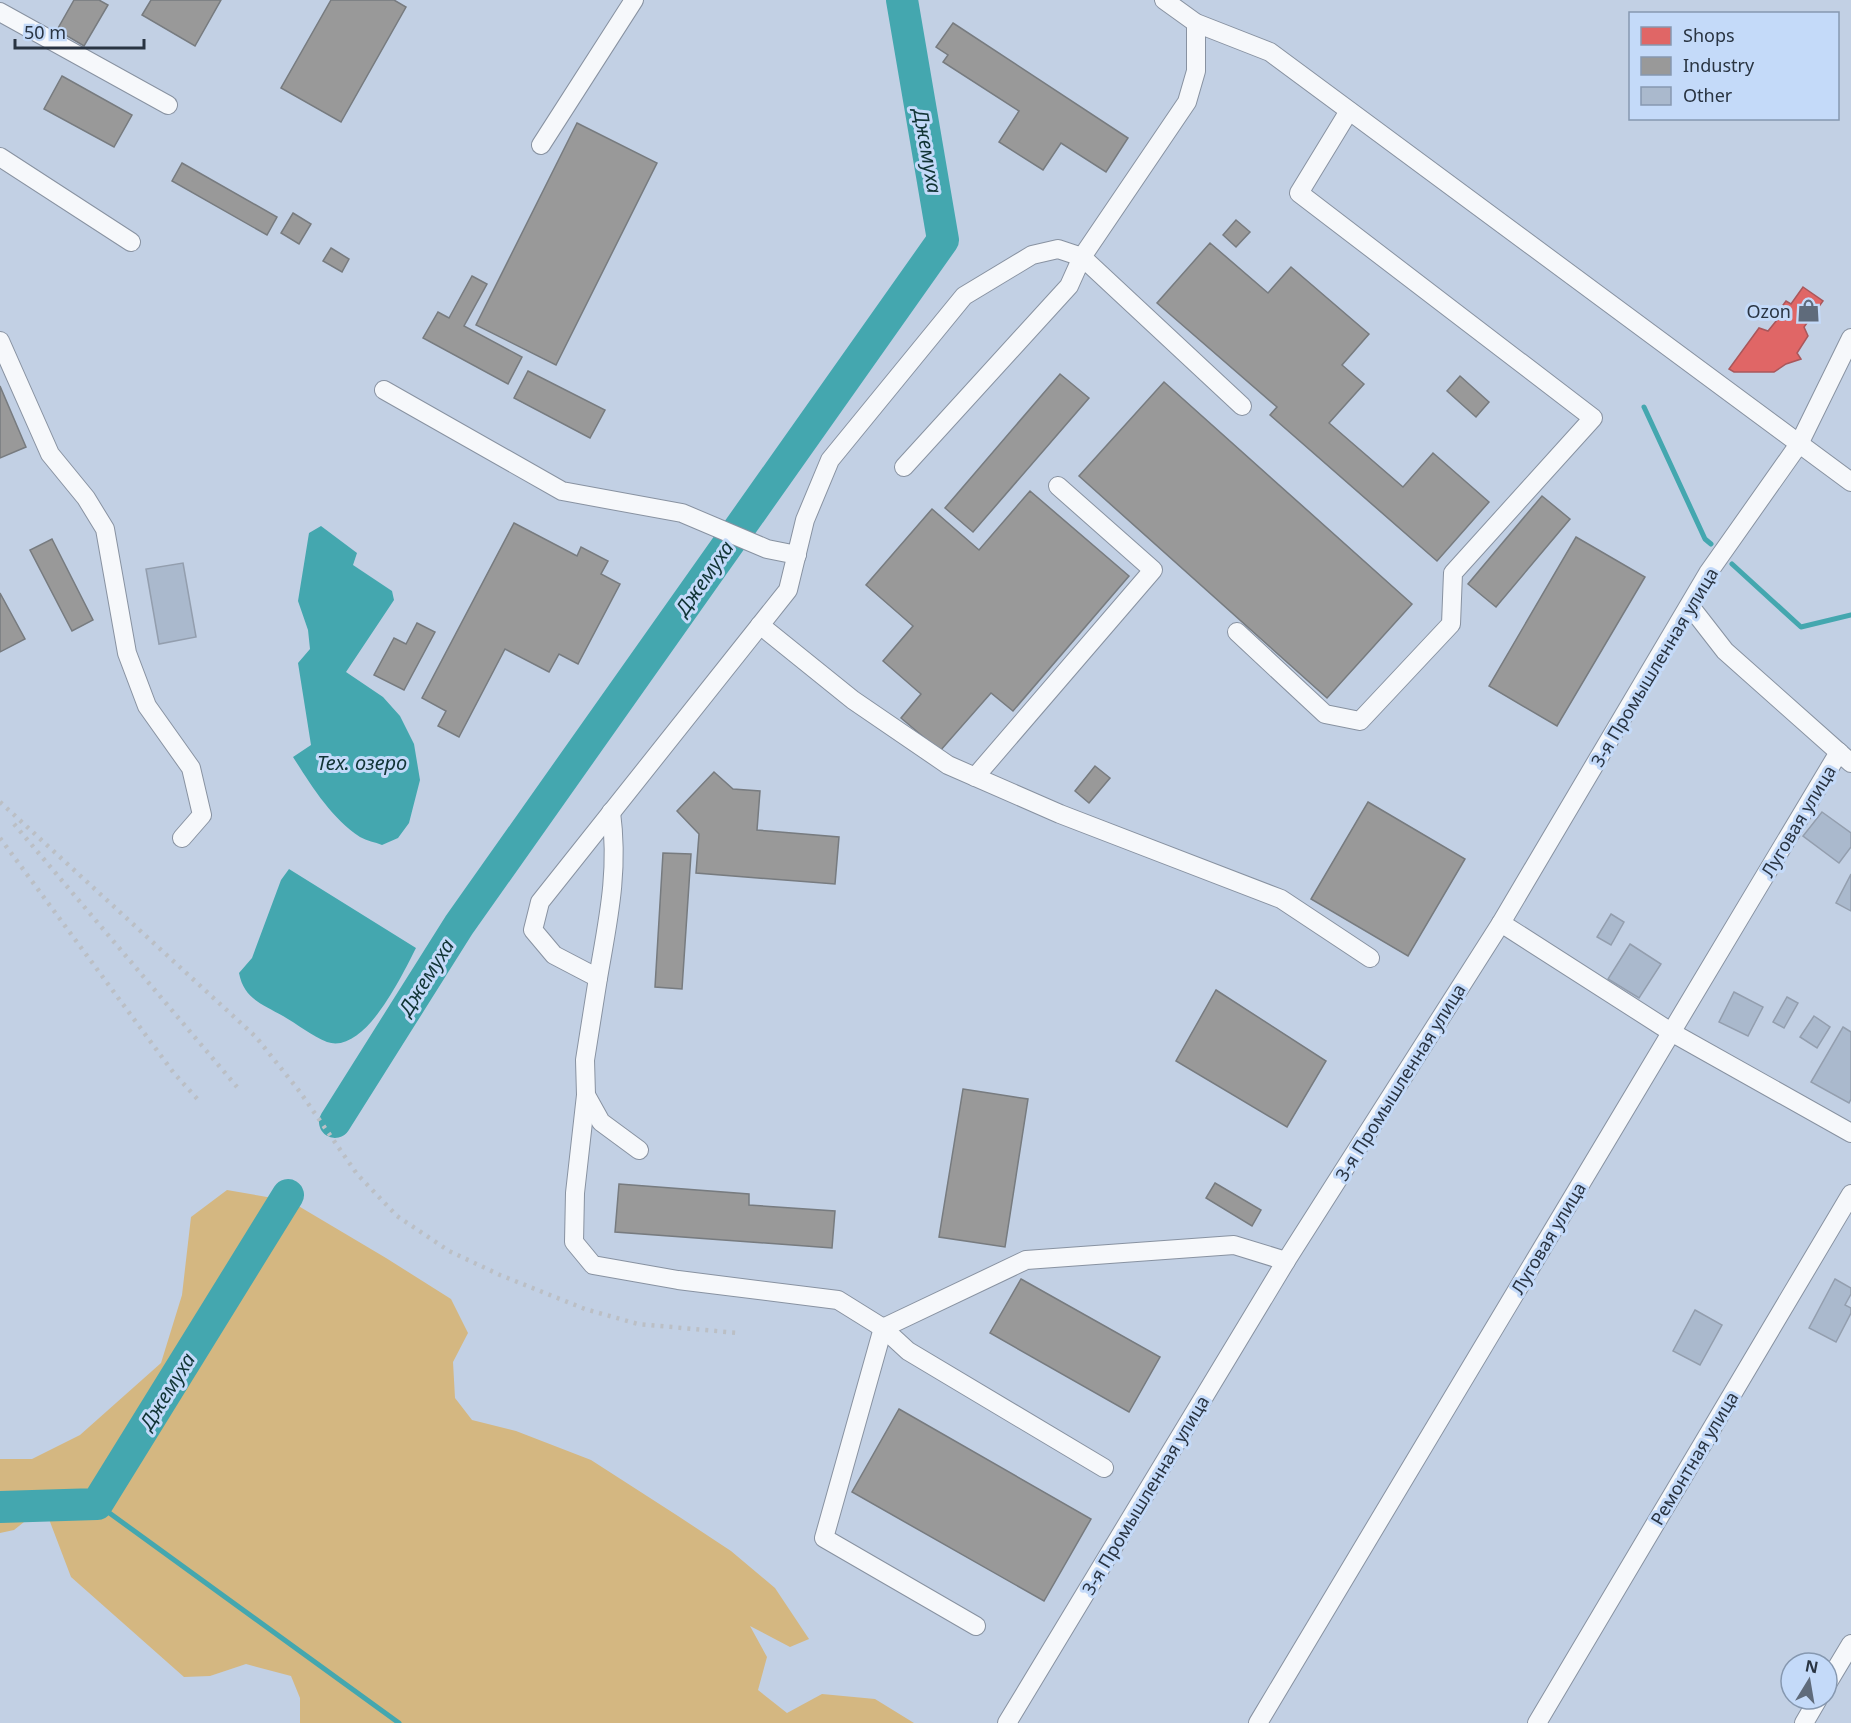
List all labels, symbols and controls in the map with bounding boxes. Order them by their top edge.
scale bar [15,12,144,50]
legend [1629,12,1839,120]
text: 50 m [24,20,66,44]
text: Shops [1683,23,1735,47]
text: Industry [1683,53,1755,77]
text: Other [1683,83,1733,107]
water label: Джемуха [907,105,949,195]
shop icon: Ozon [1796,298,1822,324]
place label: Ozon [1746,299,1791,323]
water label: Джемуха [667,535,740,622]
street label: 3-я Промышленная улица [1585,563,1723,771]
water label: Тех. озеро [317,749,407,776]
street label: Луговая улица [1755,761,1841,881]
water label: Джемуха [391,934,460,1022]
street label: 3-я Промышленная улица [1329,979,1471,1185]
street label: Луговая улица [1505,1178,1591,1298]
water label: Джемуха [132,1348,201,1436]
street label: Ремонтная улица [1645,1387,1743,1529]
street label: 3-я Промышленная улица [1076,1391,1214,1599]
north arrow [1779,1651,1839,1711]
text: N [1803,1654,1820,1678]

